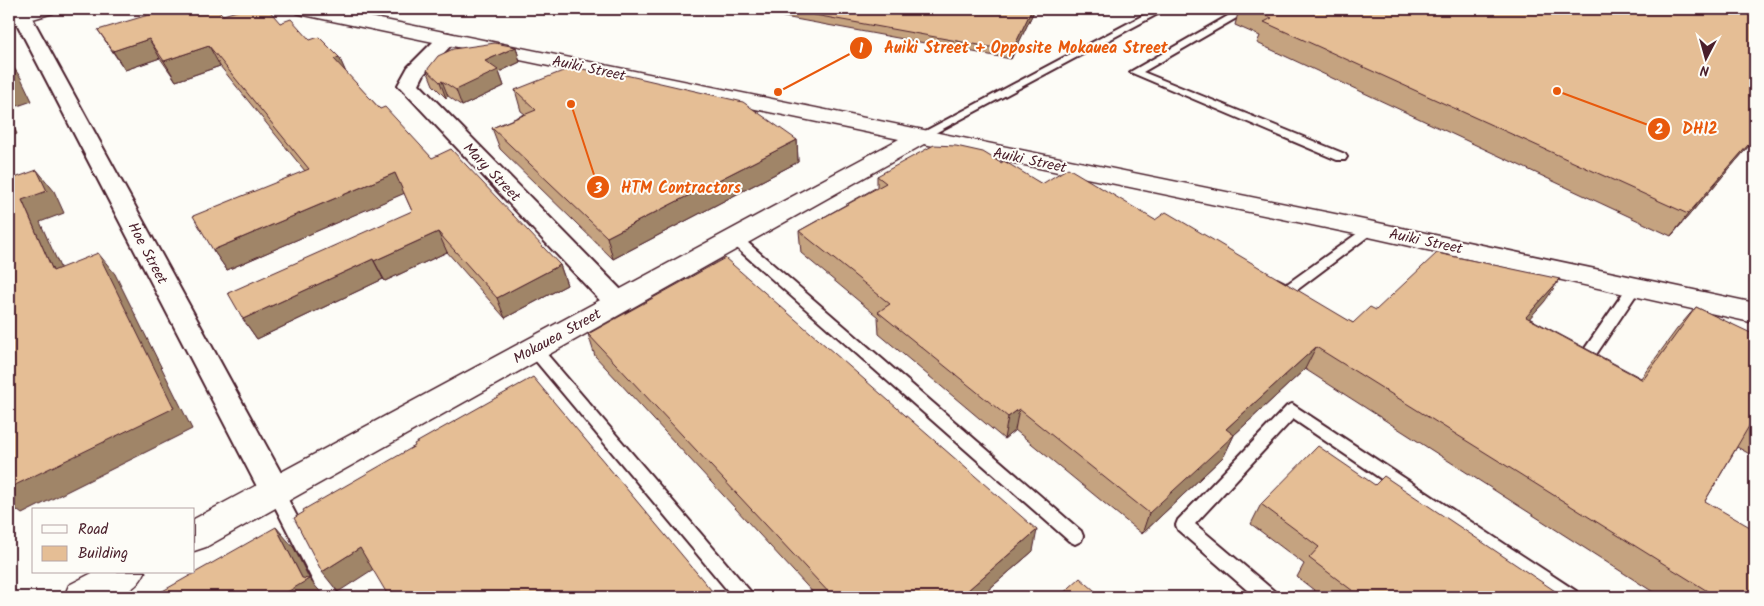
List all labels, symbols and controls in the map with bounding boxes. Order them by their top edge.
callout: Auiki Street + Opposite Mokauea Street [848,32,1178,63]
north arrow [1682,32,1732,82]
text: Auiki Street + Opposite Mokauea Street [884,36,1169,61]
text: 1 [859,37,864,61]
street label: Auiki Street [550,49,628,89]
text: N [1699,59,1710,81]
callout: DHI2 [1647,113,1727,144]
text: DHI2 [1682,117,1718,142]
text: 2 [1655,118,1664,142]
street label: Mary Street [457,137,526,208]
street label: Auiki Street [991,141,1069,181]
callout: HTM Contractors [586,172,751,203]
text: HTM Contractors [621,176,742,201]
text: 3 [593,177,602,201]
street label: Hoe Street [121,218,174,289]
street label: Auiki Street [1387,222,1465,262]
street label: Mokauea Street [509,303,606,371]
legend [32,508,195,574]
text: Road [78,518,109,542]
text: Building [78,542,128,566]

